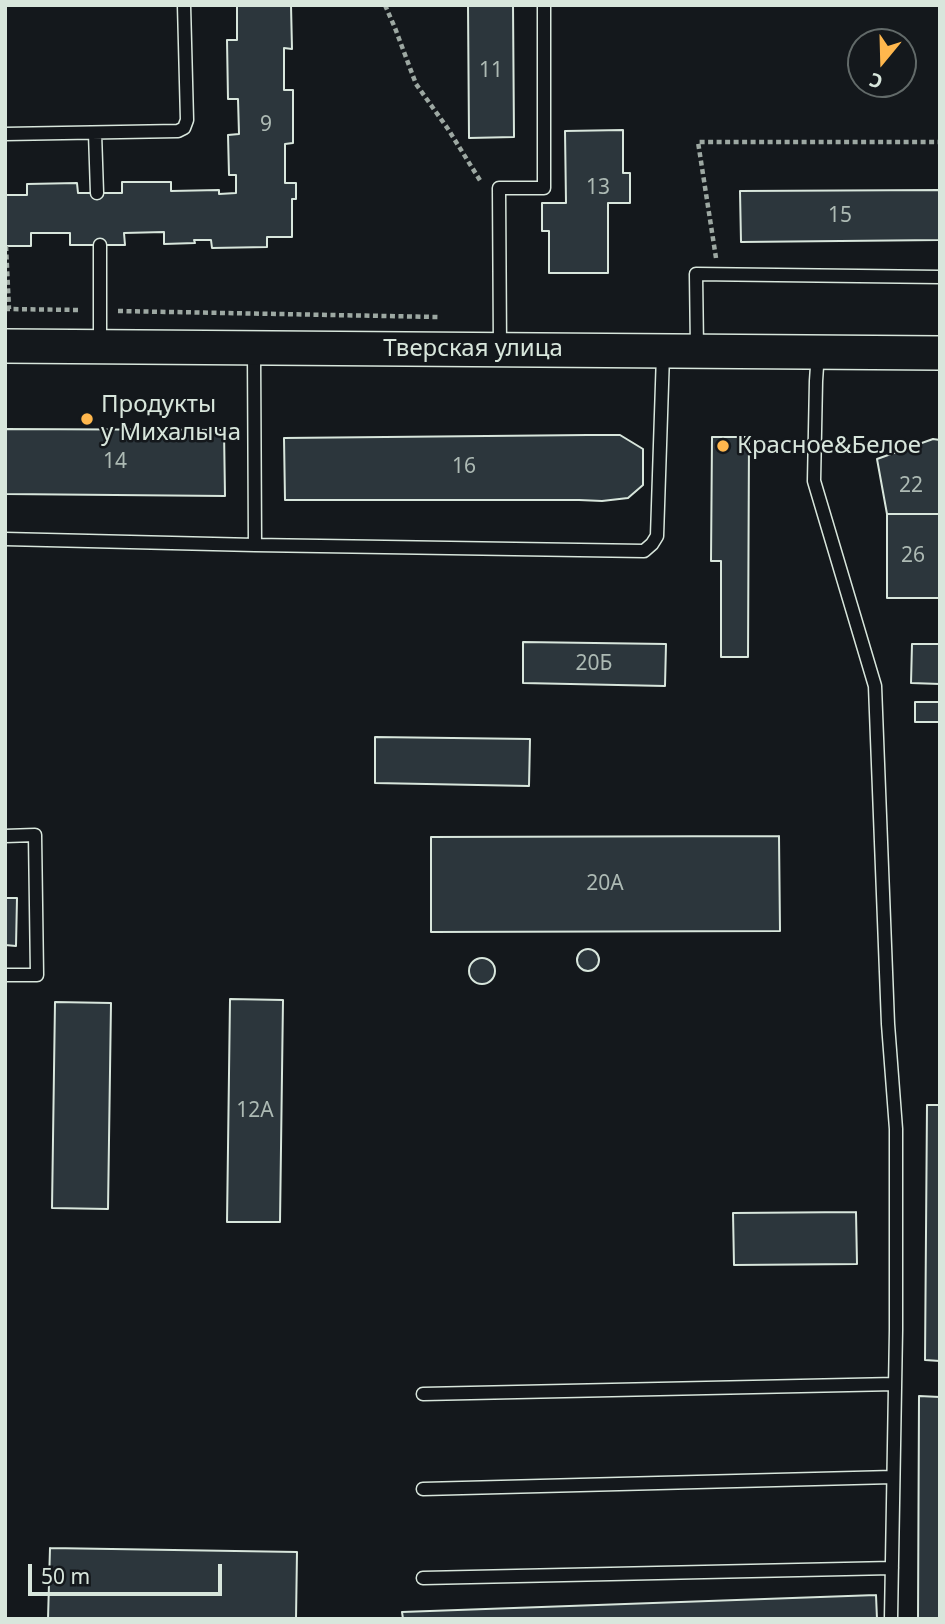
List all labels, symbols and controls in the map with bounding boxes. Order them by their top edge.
north arrow [847,28,917,98]
house number: 11 [479,58,503,84]
text: С [866,67,886,95]
house number: 9 [260,112,272,138]
house number: 13 [586,175,610,201]
house number: 15 [828,203,852,229]
street label: Тверская улица [383,335,563,363]
place label: Продукты у Михалыча [101,391,241,447]
marker: Продукты у Михалыча [79,411,95,427]
place label: Красное&Белое [737,432,921,460]
marker: Красное&Белое [715,438,731,454]
house number: 14 [103,449,127,475]
house number: 16 [452,454,476,480]
house number: 22 [899,473,923,499]
house number: 26 [901,543,925,569]
house number: 20Б [576,651,612,677]
house number: 20А [586,871,624,897]
house number: 12А [236,1098,274,1124]
scale bar [32,1550,226,1594]
text: 50 m [41,1562,90,1590]

